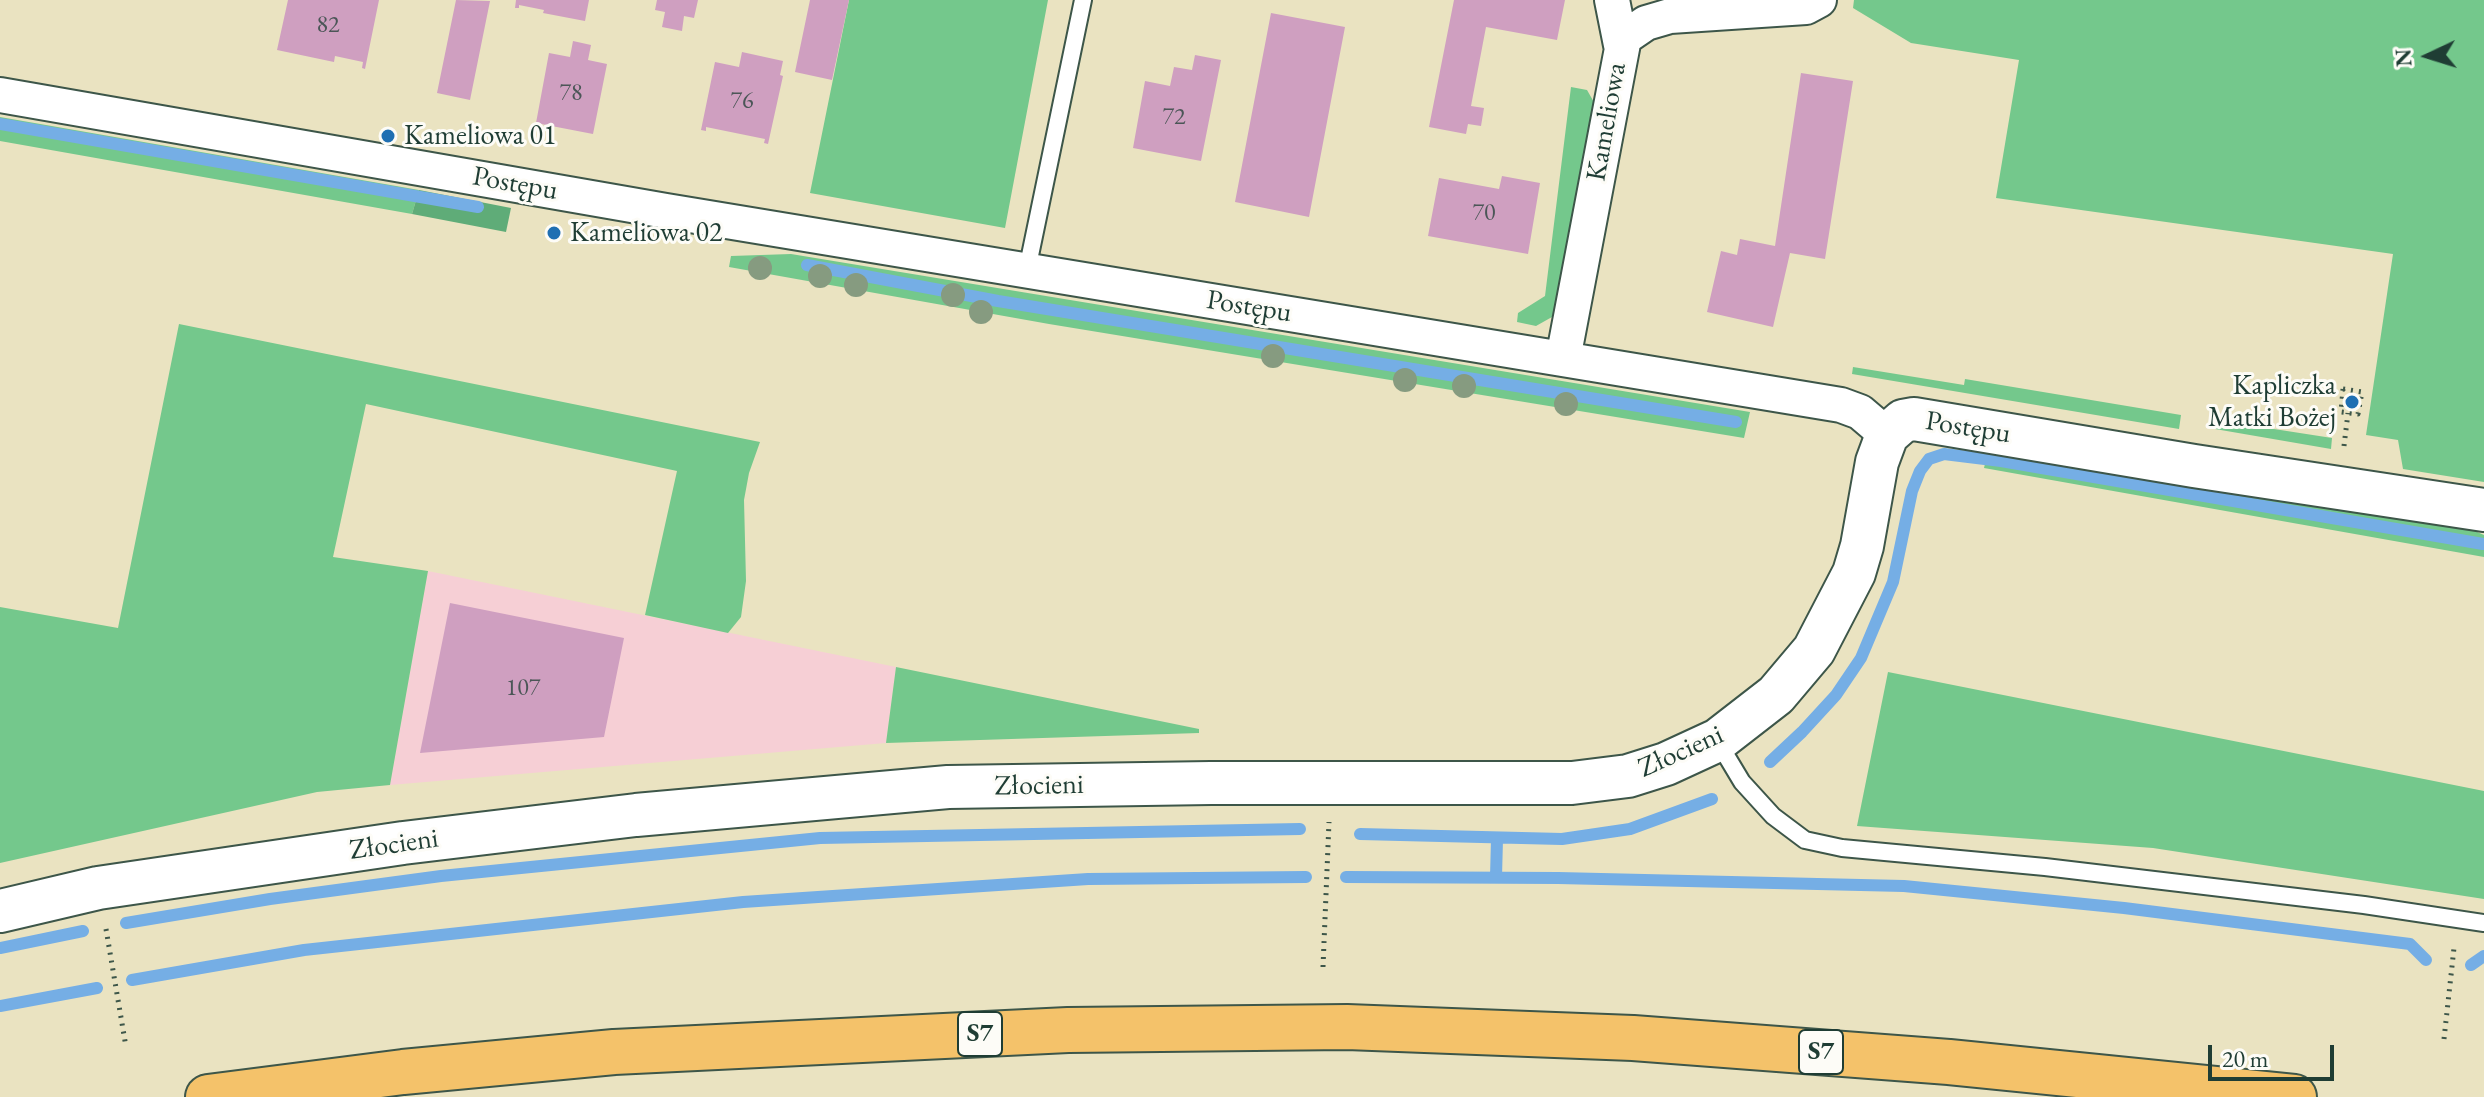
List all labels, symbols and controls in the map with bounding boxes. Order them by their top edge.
house number: 82 [316,11,340,39]
north arrow [2388,16,2468,96]
text: N [2388,48,2419,68]
street label: Kameliowa [1580,60,1634,184]
house number: 78 [559,79,583,107]
house number: 76 [730,87,754,115]
house number: 72 [1162,103,1186,131]
place label: Kameliowa 01 [404,119,556,153]
marker: Kameliowa 01 [379,127,397,145]
street label: Postępu [470,160,560,208]
house number: 70 [1472,199,1496,227]
place label: Kameliowa 02 [570,216,722,250]
marker: Kameliowa 02 [545,224,563,242]
street label: Postępu [1204,284,1294,330]
place label: Kapliczka Matki Bożej [2208,369,2336,435]
marker: Kapliczka Matki Bożej [2343,393,2361,411]
street label: Postępu [1923,405,2013,451]
house number: 107 [506,674,540,702]
street label: Złocieni [1633,718,1729,786]
street label: Złocieni [994,768,1084,804]
street label: Złocieni [347,822,441,868]
road number: S7 [958,1012,1002,1056]
scale bar [2212,1029,2338,1079]
road number: S7 [1799,1030,1843,1074]
text: 20 m [2222,1043,2269,1074]

